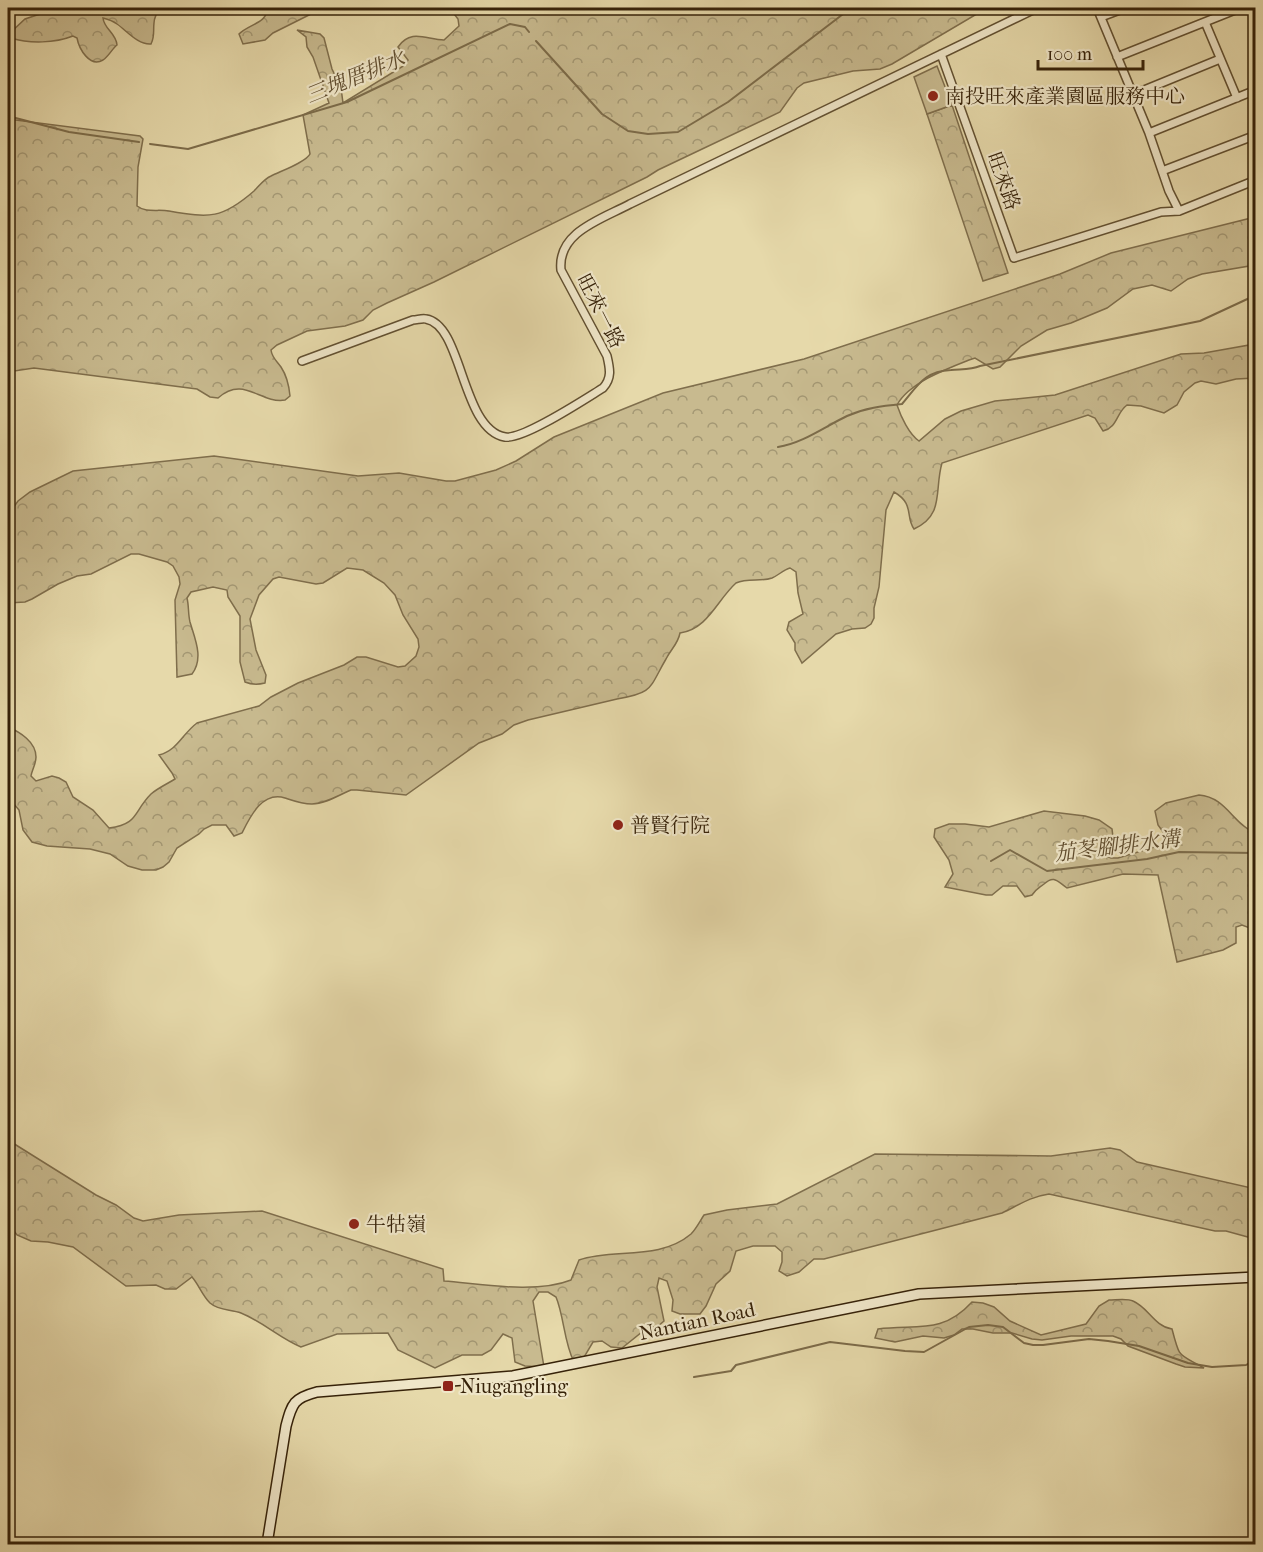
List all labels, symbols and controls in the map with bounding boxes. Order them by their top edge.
scale bar [1038,33,1143,71]
text: 100 m [1047,44,1092,65]
water label: 三塊厝排水 [302,45,410,108]
place label: 南投旺來產業園區服務中心 [945,85,1185,108]
marker: 南投旺來產業園區服務中心 [926,89,940,103]
street label: 旺來路 [982,149,1025,213]
street label: 旺來一路 [572,270,629,352]
place label: 普賢行院 [630,814,710,837]
marker: 普賢行院 [611,818,625,832]
water label: 茄苳腳排水溝 [1053,826,1184,866]
place label: 牛牯嶺 [366,1213,426,1236]
marker: 牛牯嶺 [347,1217,361,1231]
street label: Nantian Road [637,1298,758,1345]
place label: Niugangling [460,1375,568,1398]
marker: Niugangling [441,1379,455,1393]

